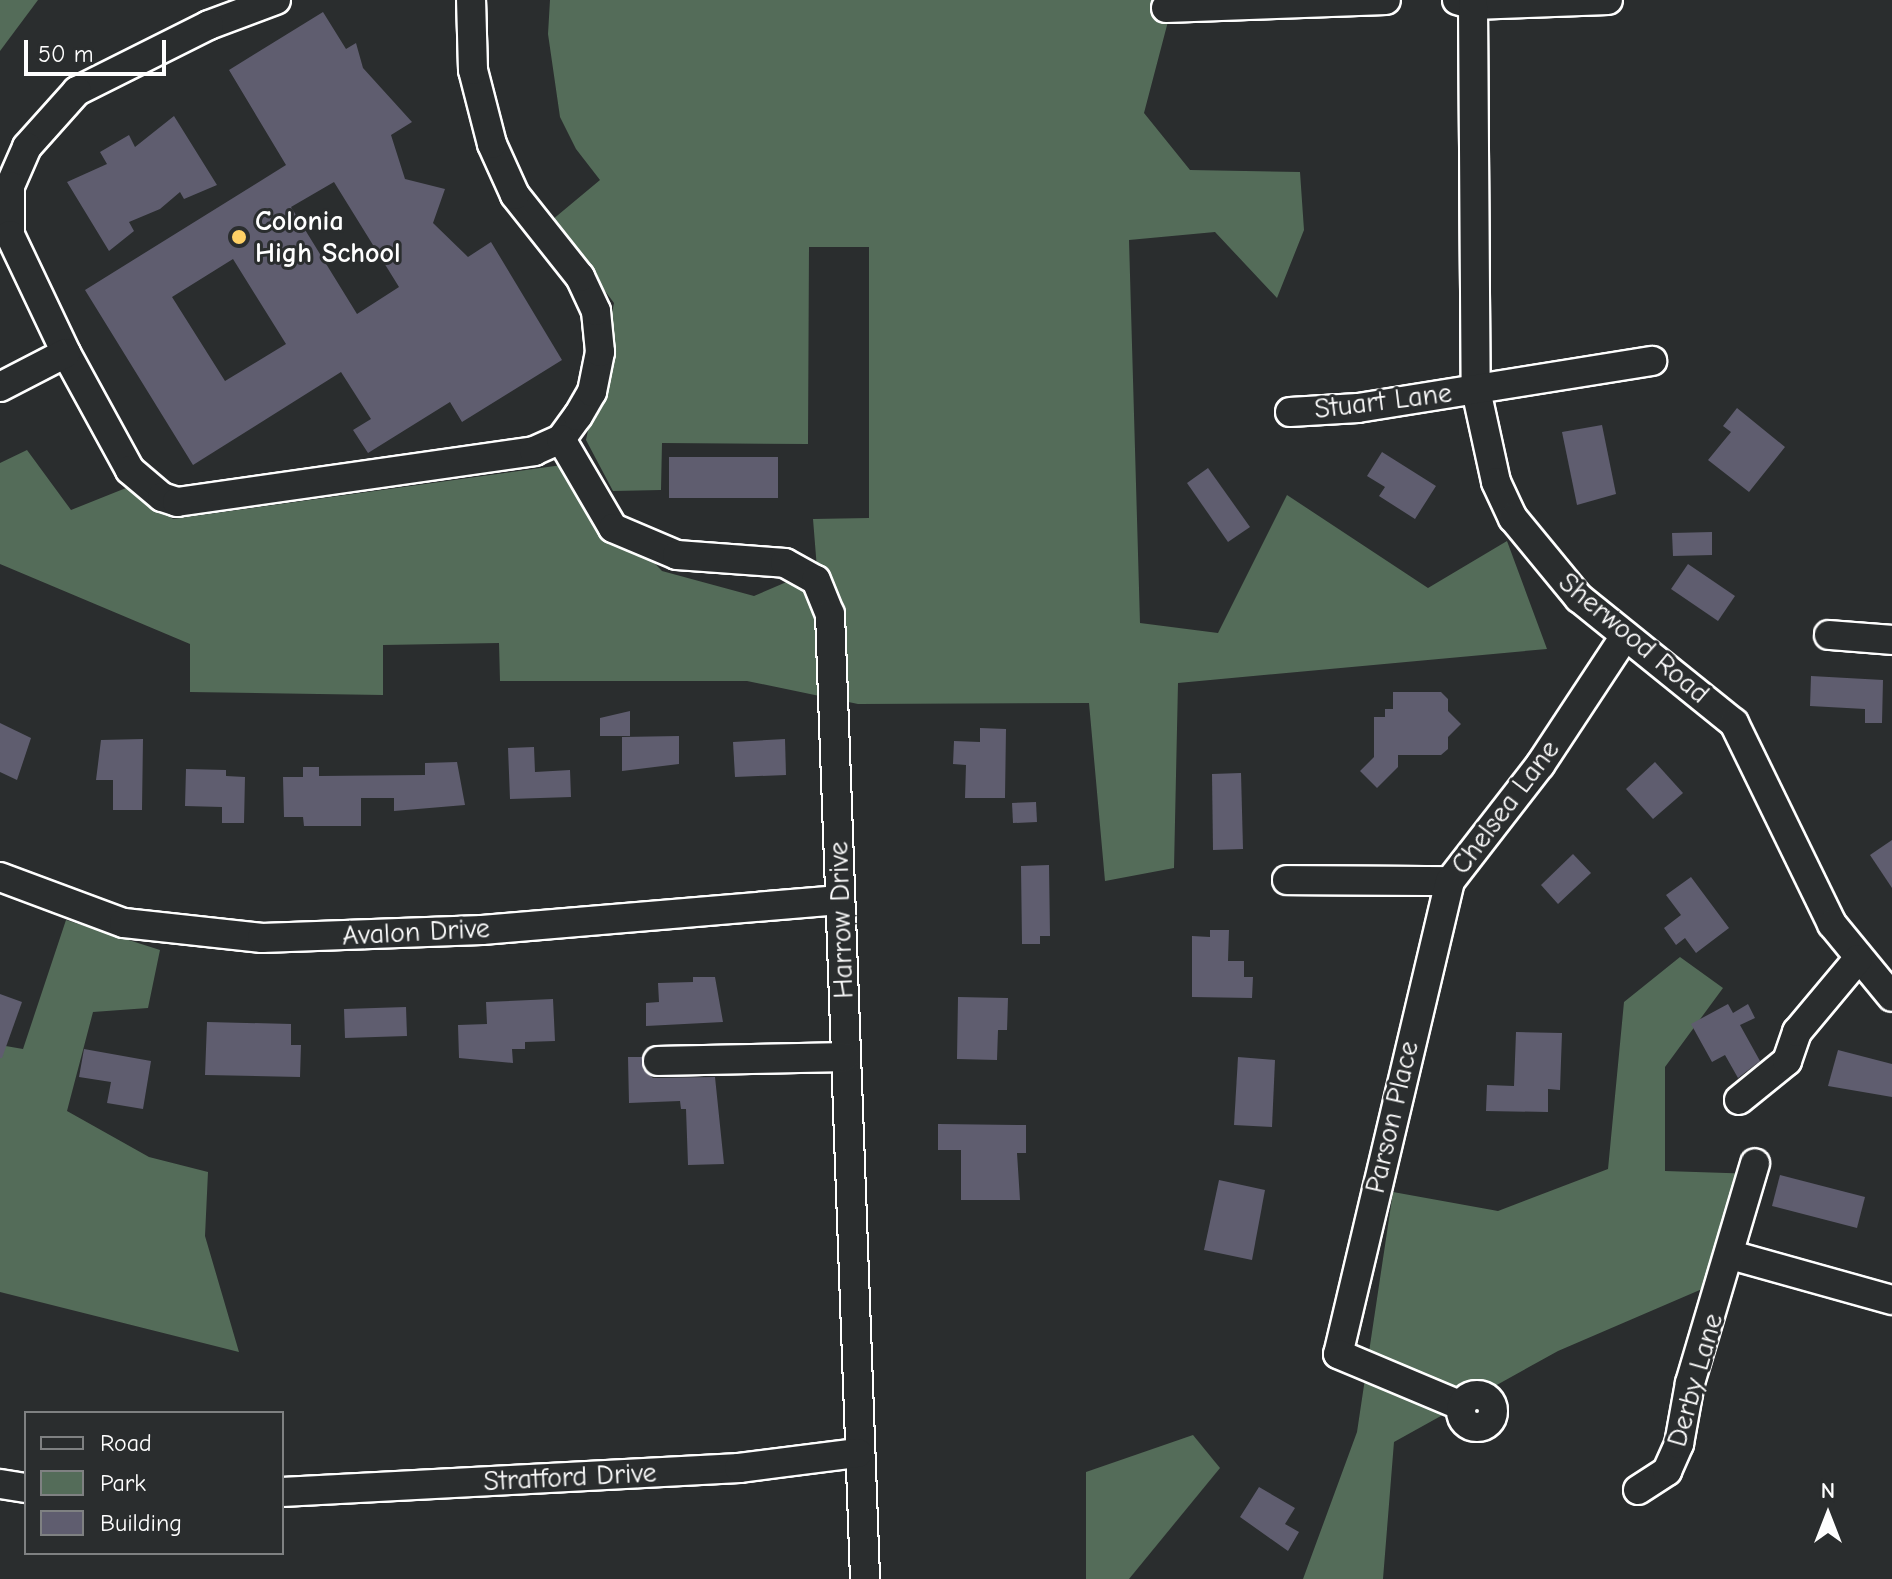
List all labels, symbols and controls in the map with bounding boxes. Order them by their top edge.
scale bar [28,24,170,74]
text: 50 m [38,40,94,68]
place label: Colonia High School [255,204,401,270]
marker: Colonia High School [230,228,248,246]
street label: Stuart Lane [1312,376,1454,426]
street label: Sherwood Road [1552,565,1716,711]
street label: Chelsea Lane [1444,733,1566,881]
street label: Harrow Drive [821,841,861,999]
street label: Avalon Drive [341,911,491,953]
street label: Parson Place [1358,1038,1426,1196]
street label: Derby Lane [1660,1310,1730,1450]
legend [24,1411,284,1555]
text: Road [100,1429,152,1457]
street label: Stratford Drive [483,1456,657,1498]
text: Park [100,1469,146,1497]
north arrow [1788,1475,1868,1555]
text: N [1821,1478,1835,1504]
text: Building [100,1509,182,1537]

